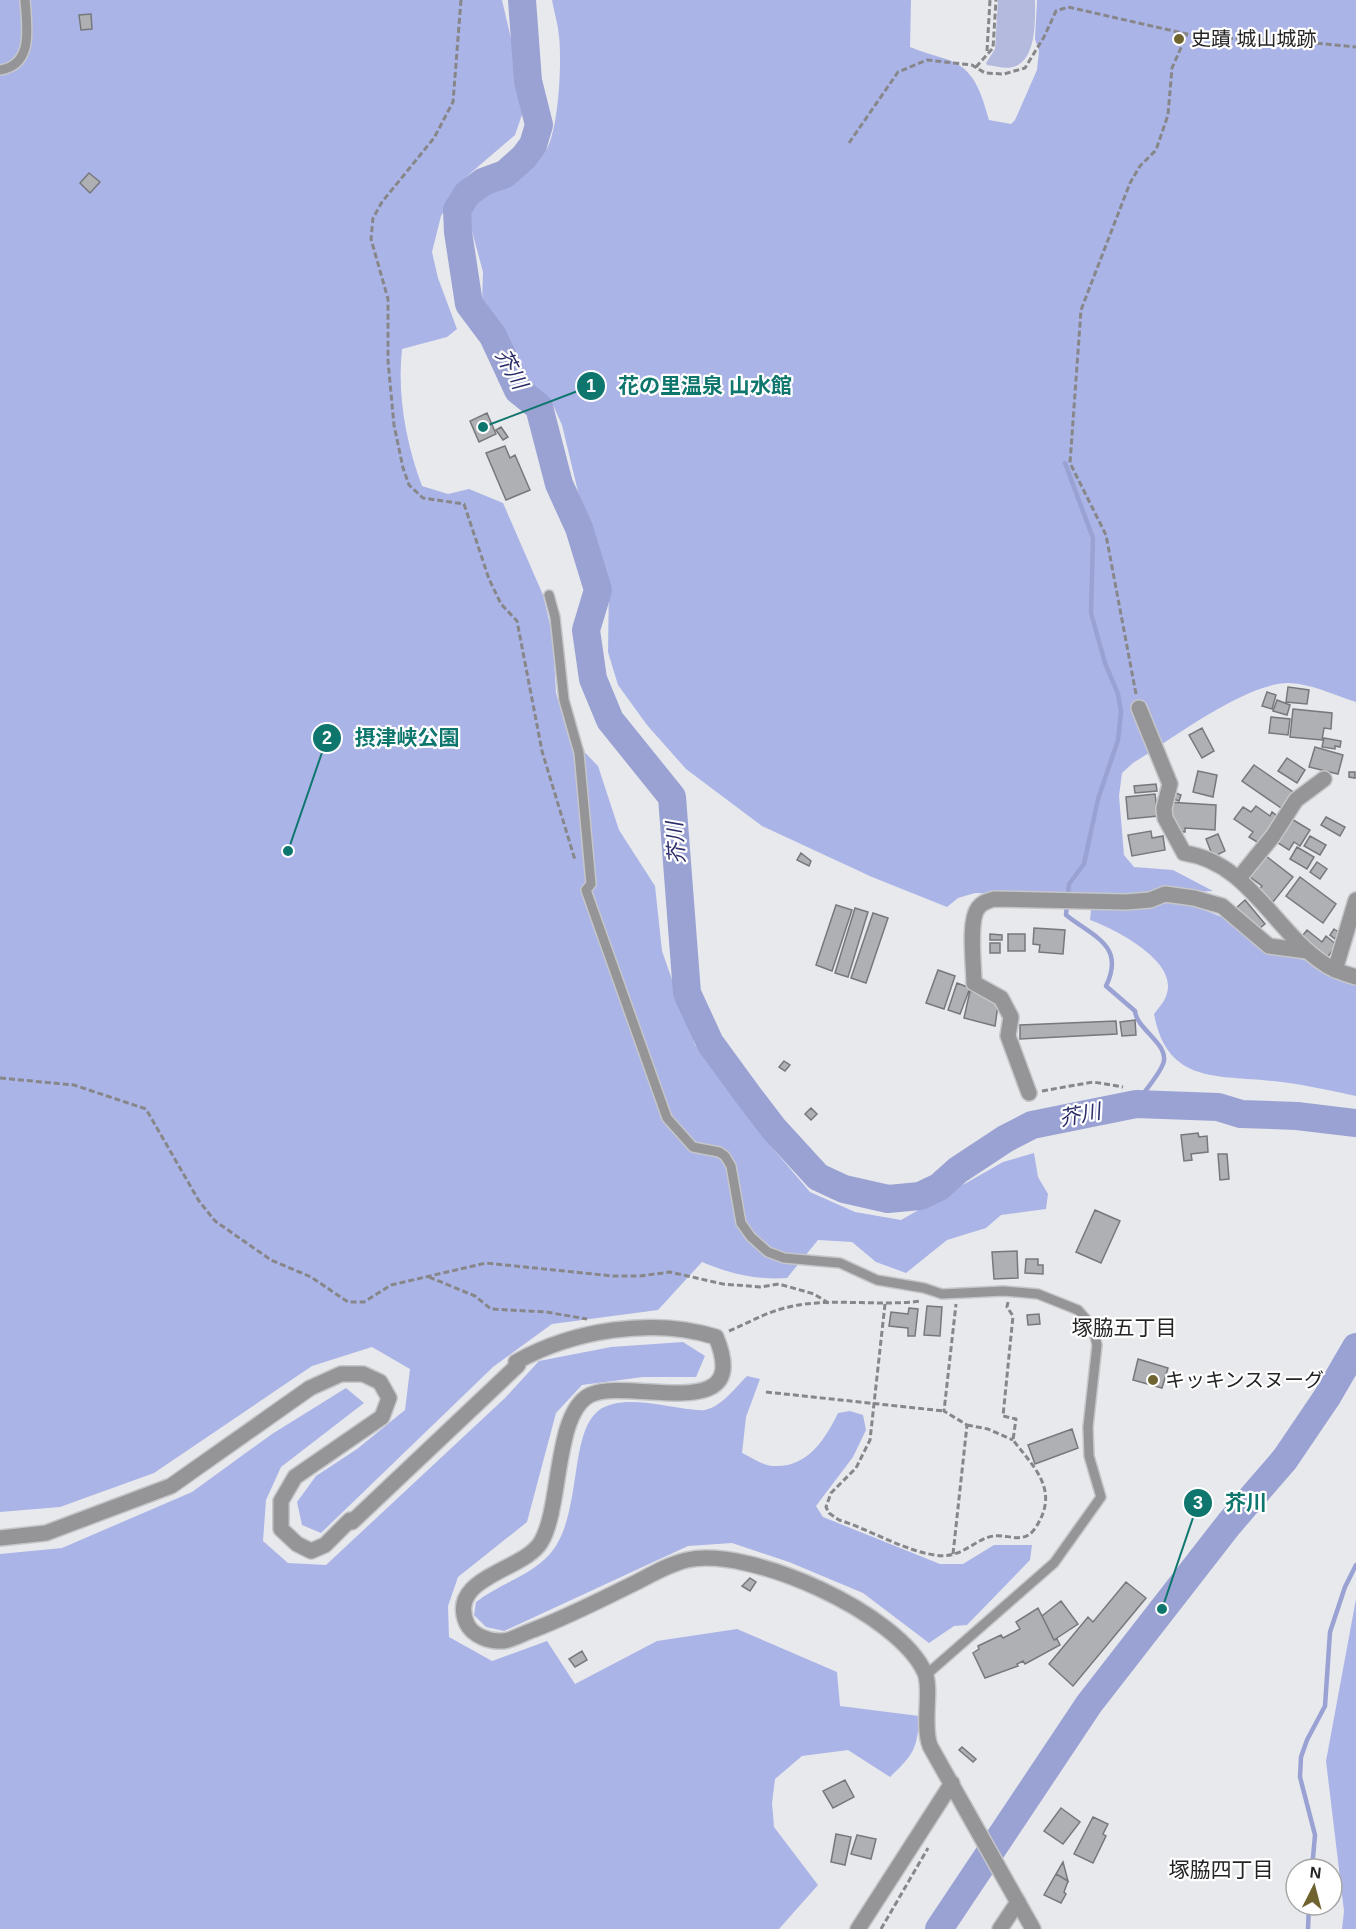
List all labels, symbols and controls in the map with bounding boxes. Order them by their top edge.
place label: 史蹟 城山城跡 [1191,28,1317,50]
marker: 史蹟 城山城跡 [1172,32,1186,46]
water label: 芥川 [491,345,533,394]
callout: 花の里温泉 山水館 [576,366,804,405]
text: 花の里温泉 山水館 [618,374,792,397]
text: 1 [586,376,596,396]
callout: 摂津峡公園 [312,718,471,757]
text: 摂津峡公園 [355,726,460,749]
text: 2 [322,728,332,748]
water label: 芥川 [662,819,688,865]
water label: 芥川 [1057,1099,1105,1130]
district label: 塚脇五丁目 [1072,1316,1177,1339]
place label: キッキンスヌーグ [1165,1369,1324,1391]
marker: キッキンスヌーグ [1146,1373,1160,1387]
callout: 芥川 [1183,1483,1279,1522]
text: 芥川 [1225,1491,1267,1514]
text: 3 [1193,1493,1203,1513]
north arrow [1284,1857,1344,1917]
district label: 塚脇四丁目 [1169,1858,1274,1881]
text: N [1309,1864,1322,1882]

